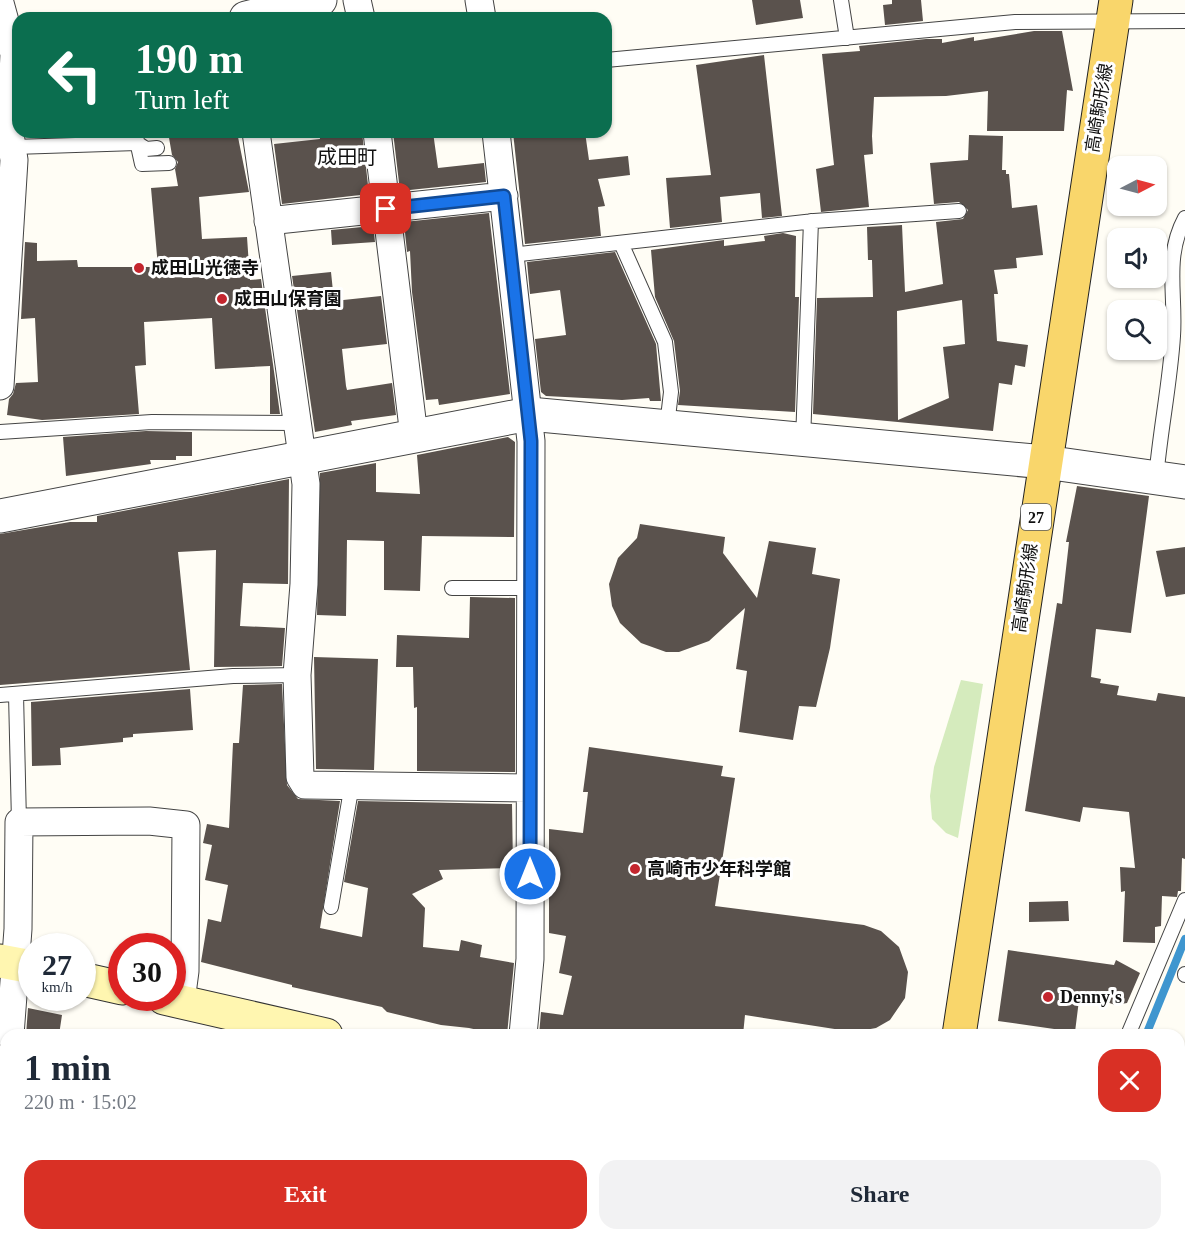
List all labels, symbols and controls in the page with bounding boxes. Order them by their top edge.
icon: left [36,36,114,114]
text: 190 m [135,36,244,82]
street label: 高崎駒形線 [1082,62,1116,154]
text: Turn left [135,85,229,115]
district label: 成田町 [317,146,377,168]
north arrow [1107,156,1167,216]
map controls [1107,156,1167,360]
pin [360,183,411,234]
icon: arrive [369,192,402,225]
button: sound [1107,228,1167,288]
place label: 成田山光徳寺 [151,258,259,278]
marker: 成田山光徳寺 [132,261,146,275]
place label: 成田山保育園 [234,289,342,309]
marker: 成田山保育園 [215,292,229,306]
button: search [1107,300,1167,360]
road number: 27 [1021,504,1051,530]
street label: 高崎駒形線 [1009,542,1041,634]
position arrow [498,842,562,906]
place label: 高崎市少年科学館 [647,859,791,879]
marker: 高崎市少年科学館 [628,862,642,876]
speed limit sign: 30 [108,933,186,1011]
text: 27 [42,948,72,981]
text: km/h [42,979,72,995]
place label: Denny's [1060,987,1122,1007]
marker: Denny's [1041,990,1055,1004]
text: 1 min [24,1048,111,1088]
button: close [1098,1049,1161,1112]
text: 220 m · 15:02 [24,1091,137,1113]
button: Exit [24,1160,587,1229]
button: Share [599,1160,1161,1229]

